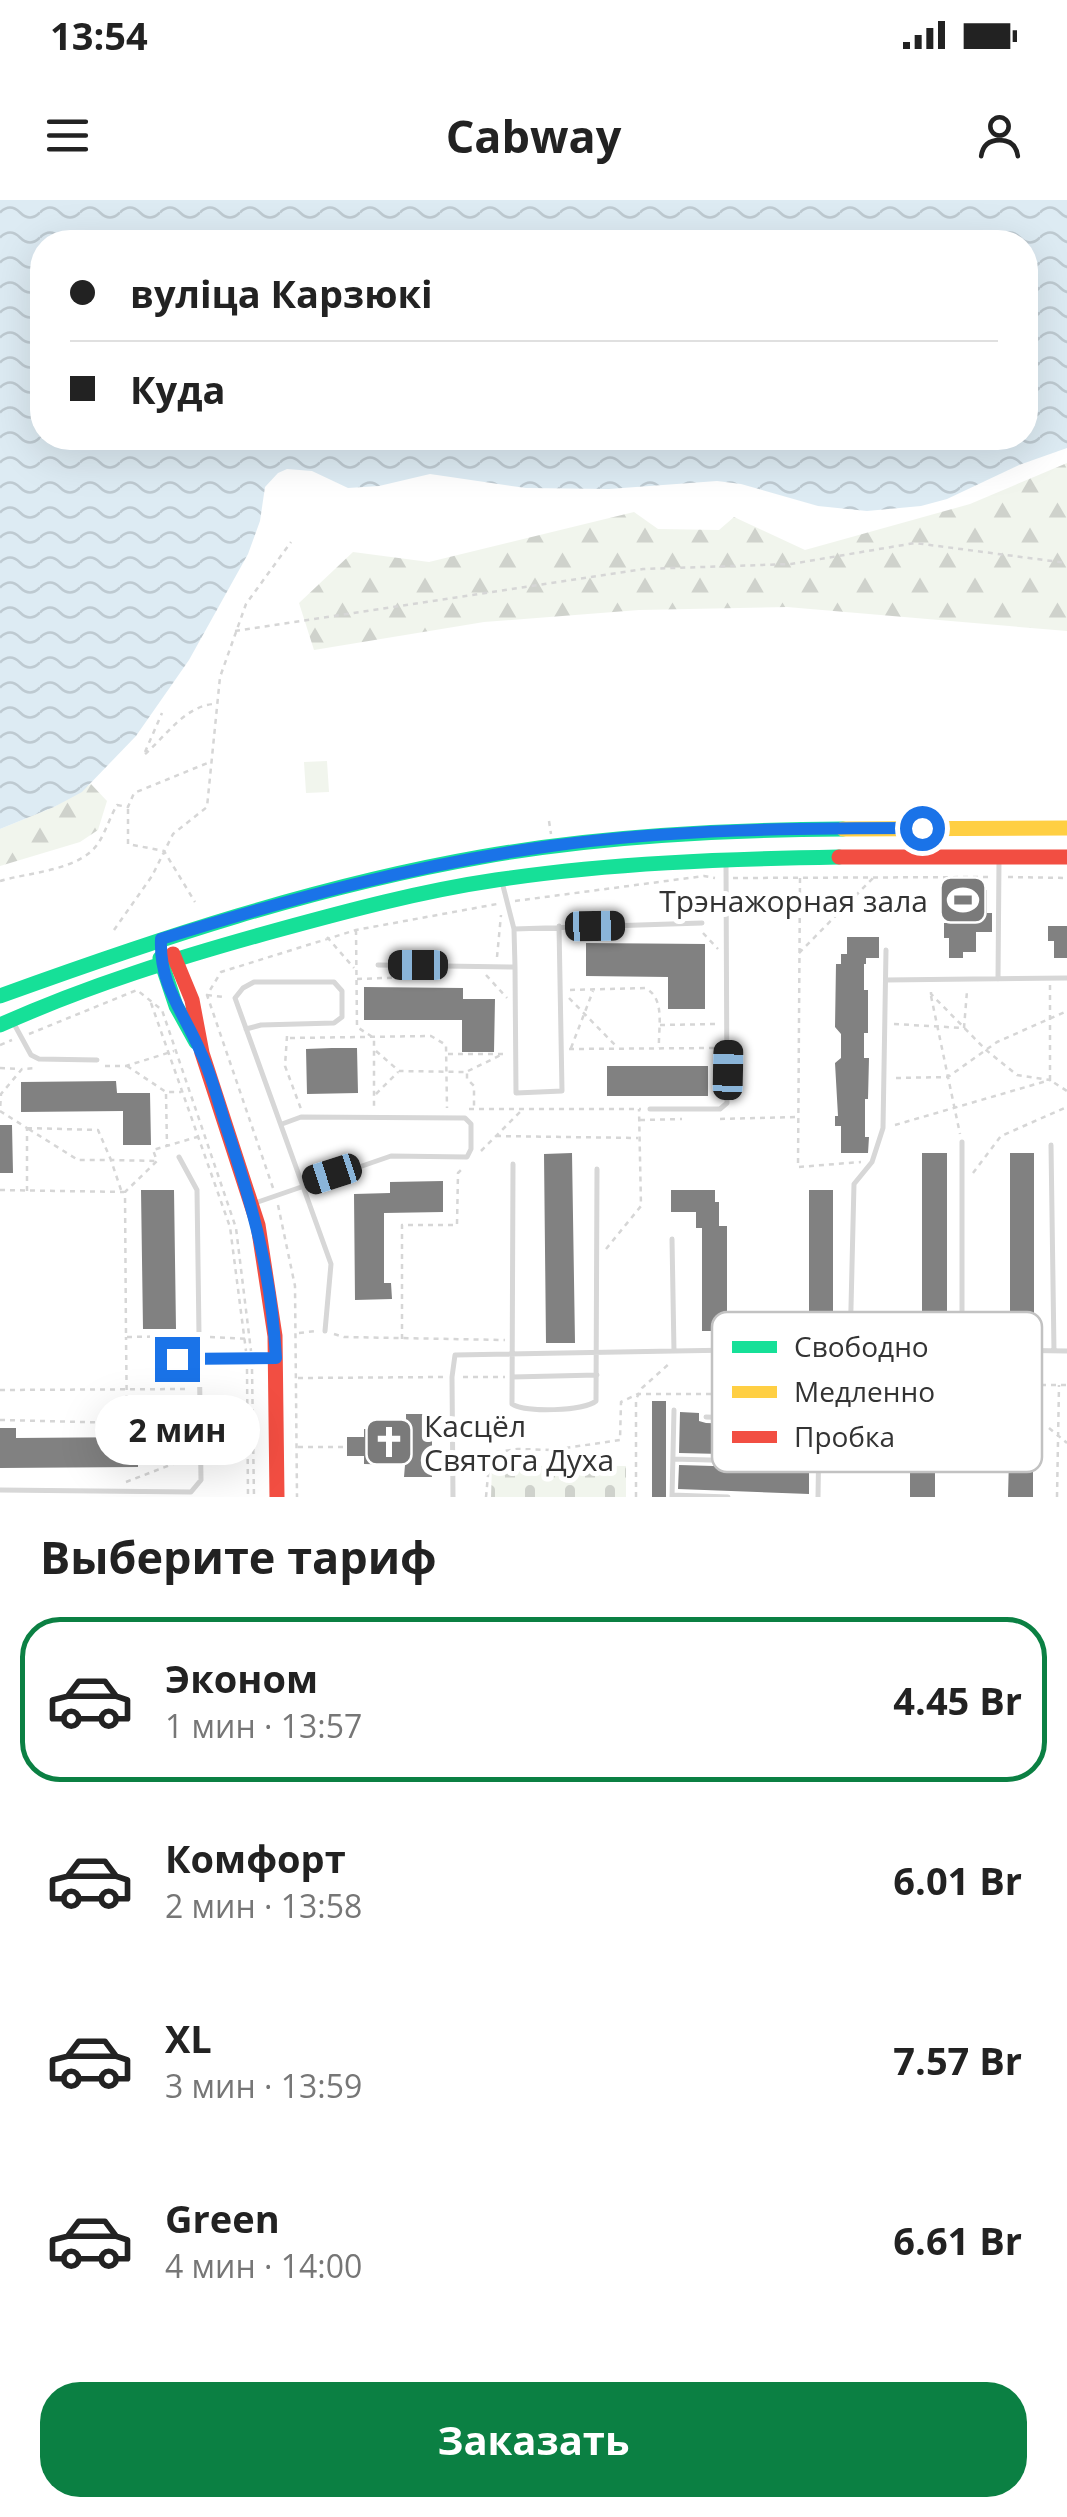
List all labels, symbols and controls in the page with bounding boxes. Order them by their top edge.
text: 13:54 [50,9,148,61]
text: Cabway [446,105,621,166]
icon: menu [40,108,95,163]
icon: person [972,108,1027,163]
text: вуліца Карзюкі [130,267,433,319]
text: Куда [130,363,225,415]
route start [900,806,945,851]
sports icon: Трэнажорная зала [937,874,989,926]
place label: Трэнажорная зала [659,880,928,921]
car [565,910,625,942]
car [388,950,448,980]
car [712,1040,744,1100]
car [299,1150,365,1198]
legend [712,1312,1042,1472]
text: Свободно [794,1327,929,1365]
route end [155,1337,200,1382]
text: Медленно [794,1372,935,1410]
callout: 2 мин [94,1394,260,1464]
place label: Касцёл Святога Духа [424,1405,614,1480]
text: 2 мин [129,1408,226,1451]
church icon: Касцёл Святога Духа [363,1416,415,1468]
text: Пробка [794,1417,895,1455]
text: Выберите тариф [40,1526,437,1587]
text: Эконом [165,1652,318,1704]
icon: car [45,1655,135,1745]
text: 4.45 Br [893,1674,1022,1726]
text: 1 мин · 13:57 [165,1704,362,1747]
text: Комфорт [165,1832,346,1884]
icon: car [45,1835,135,1925]
text: 6.01 Br [893,1854,1022,1906]
text: 2 мин · 13:58 [165,1884,362,1927]
text: XL [165,2012,212,2064]
icon: car [45,2015,135,2105]
text: 7.57 Br [893,2034,1022,2086]
text: 3 мин · 13:59 [165,2064,362,2107]
text: Green [165,2192,280,2244]
icon: car [45,2195,135,2285]
text: 6.61 Br [893,2214,1022,2266]
text: 4 мин · 14:00 [165,2244,362,2287]
button: Заказать [40,2382,1027,2497]

